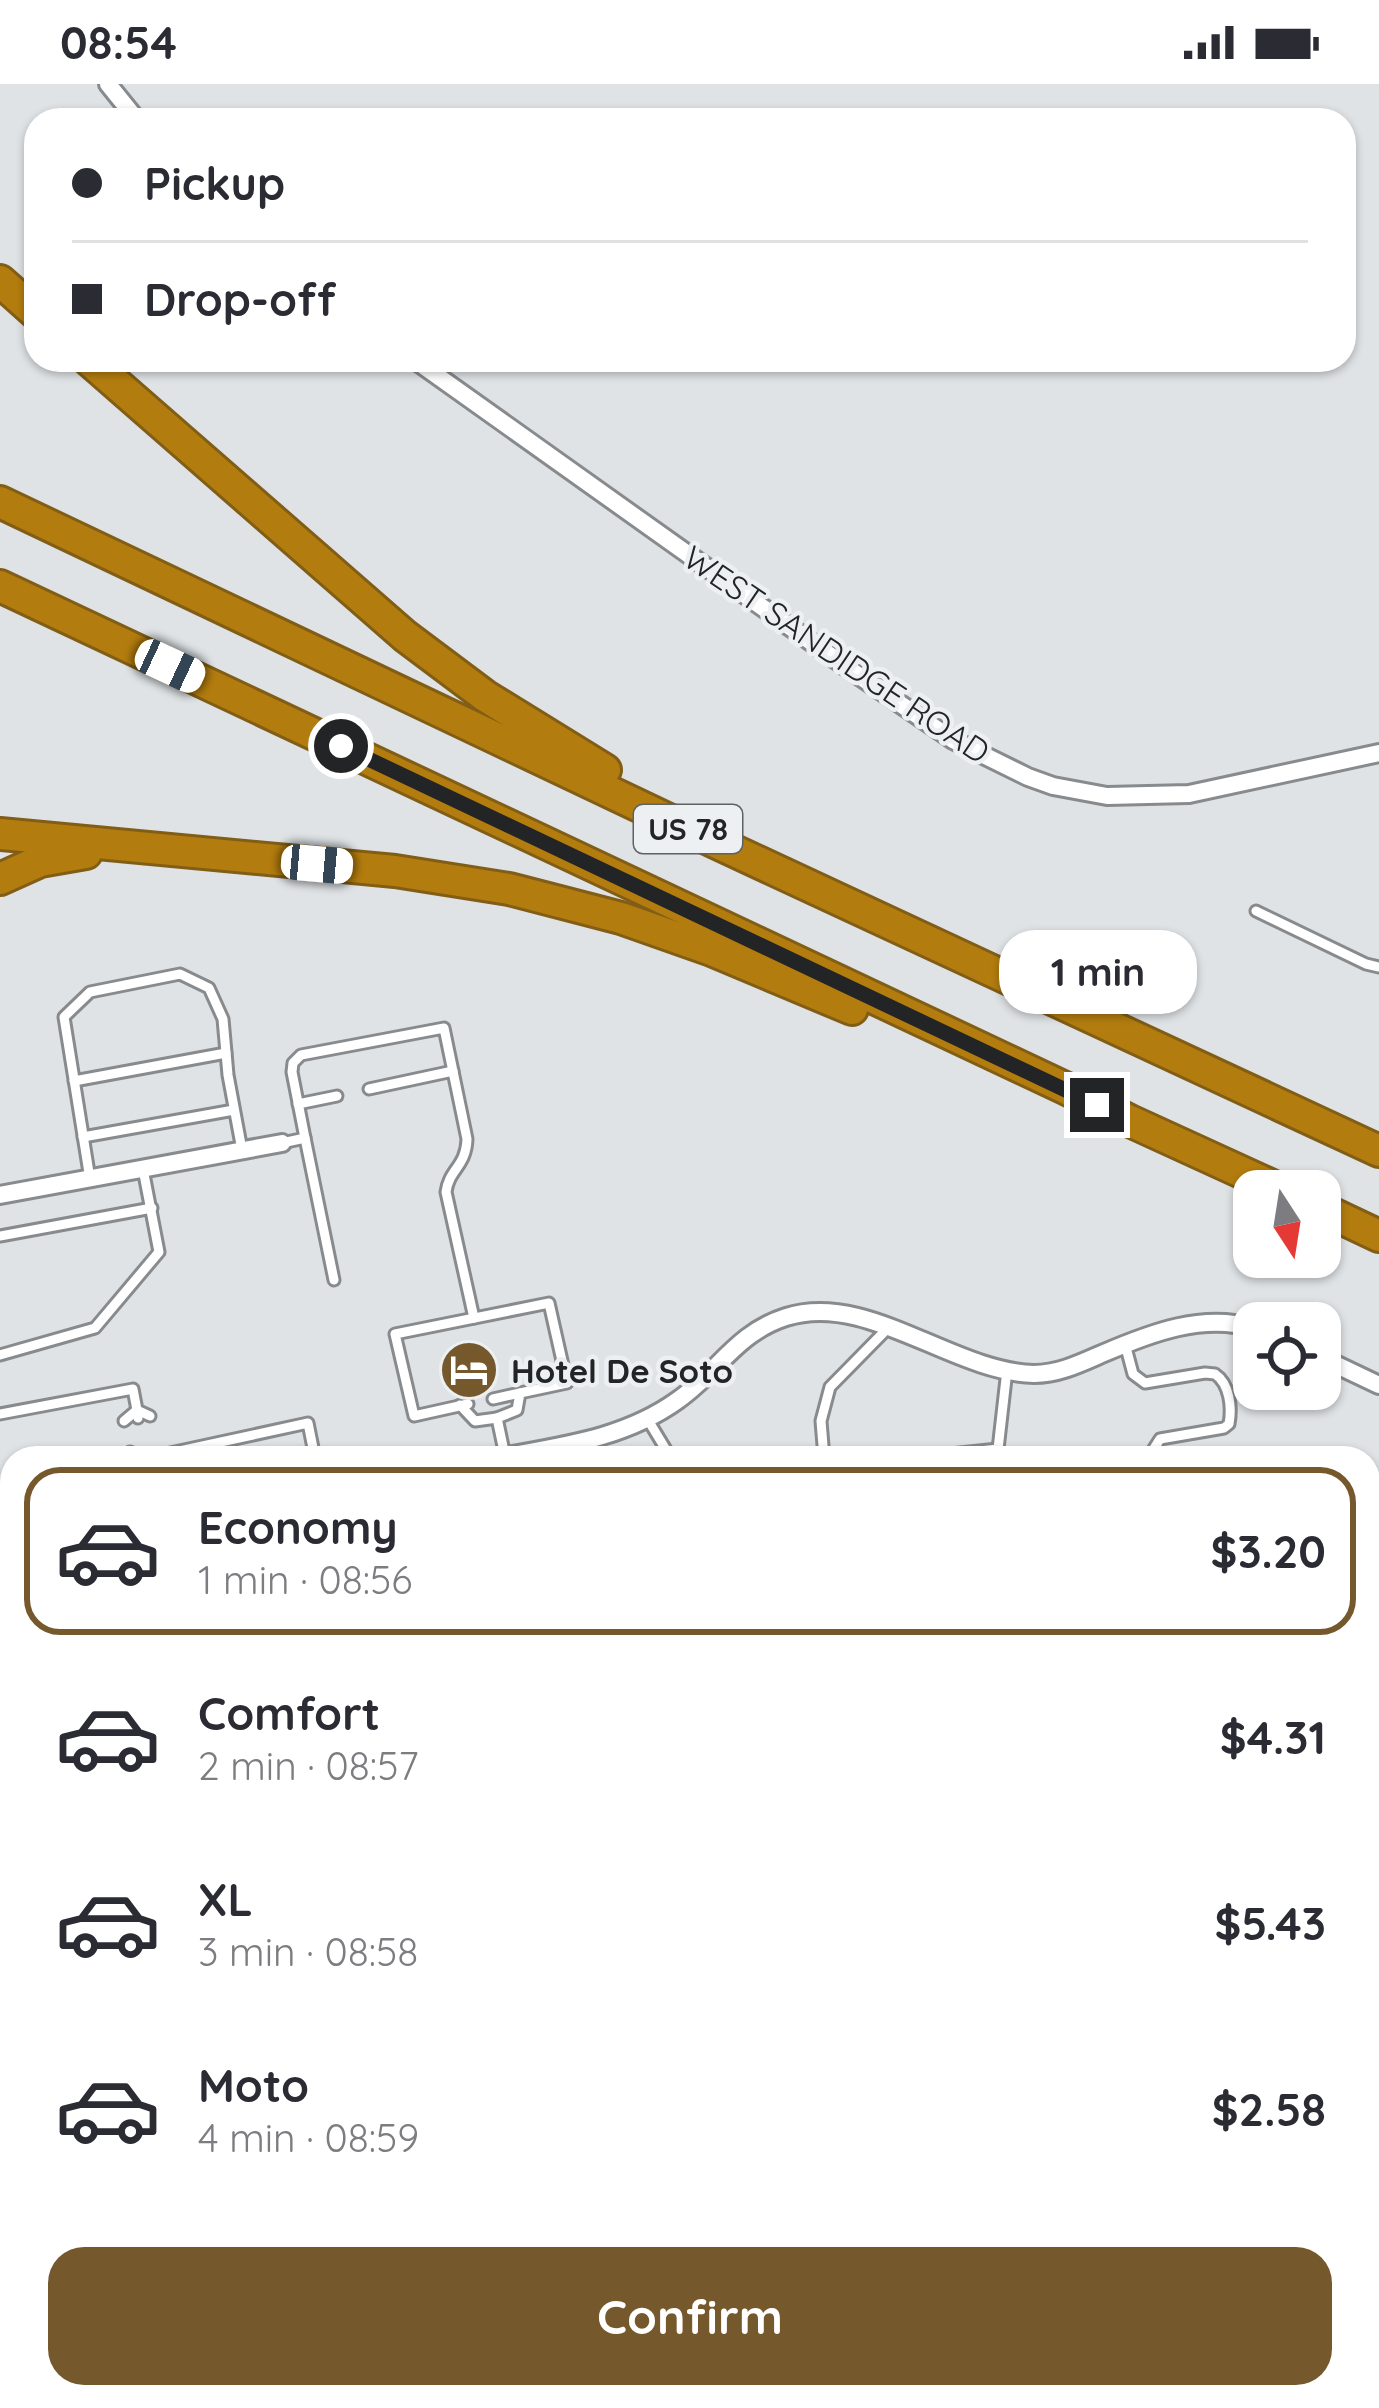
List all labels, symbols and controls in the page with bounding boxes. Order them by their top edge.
text: 08:54 [60,14,177,70]
text: Pickup [144,155,285,211]
text: Drop-off [144,271,336,327]
street label: WEST SANDIDGE ROAD [676,536,998,772]
car [130,634,210,698]
route start [314,719,368,773]
road number: US 78 [634,805,742,853]
car [280,843,354,885]
callout: 1 min [998,931,1196,1015]
text: 1 min [1051,947,1145,996]
route end [1070,1078,1124,1132]
north arrow [1233,1170,1341,1278]
map controls [1233,1170,1341,1410]
button: locate [1233,1302,1341,1410]
hotel icon: Hotel De Soto [438,1339,500,1401]
place label: Hotel De Soto [511,1350,733,1391]
icon: car [54,1497,162,1605]
text: Economy [198,1499,398,1555]
text: $3.20 [1211,1523,1326,1579]
text: 1 min · 08:56 [198,1555,412,1604]
icon: car [54,1683,162,1791]
text: Comfort [198,1685,380,1741]
text: $4.31 [1220,1709,1326,1765]
text: 2 min · 08:57 [198,1741,418,1790]
icon: car [54,1869,162,1977]
text: XL [198,1871,253,1927]
text: $5.43 [1215,1895,1326,1951]
text: 3 min · 08:58 [198,1927,418,1976]
icon: car [54,2055,162,2163]
text: Moto [198,2057,309,2113]
text: $2.58 [1212,2081,1326,2137]
text: 4 min · 08:59 [198,2113,419,2162]
button: Confirm [48,2247,1332,2385]

